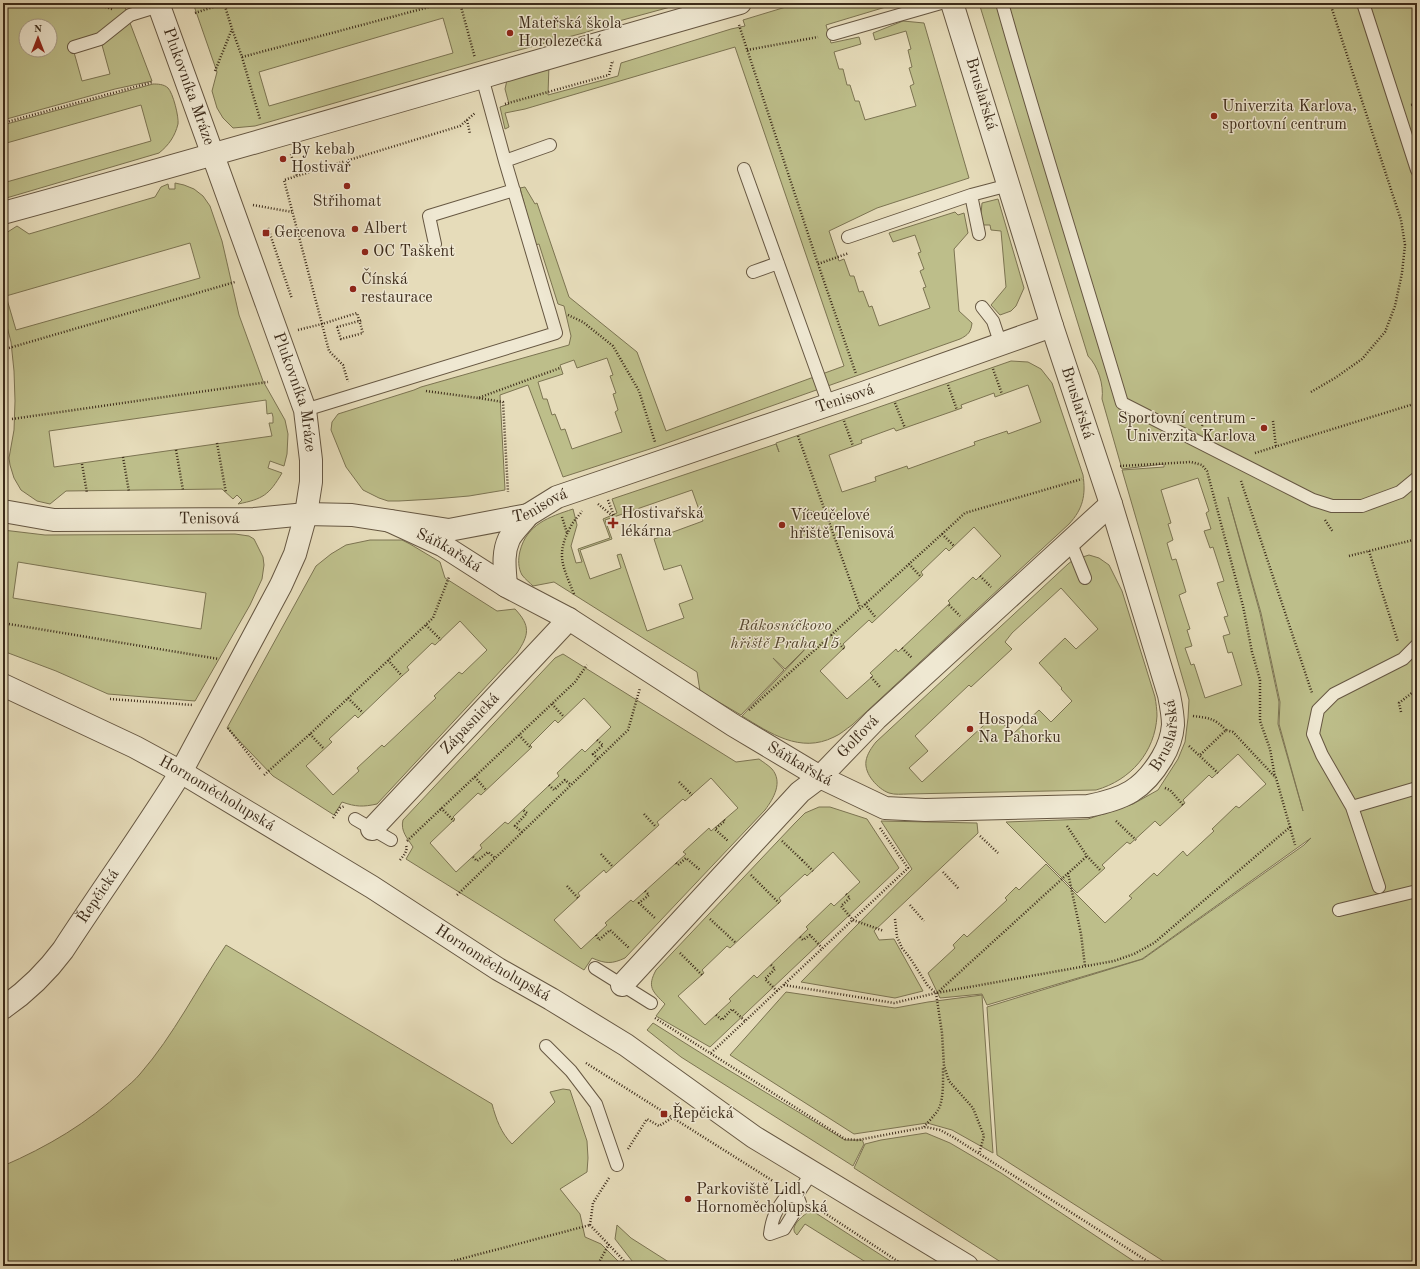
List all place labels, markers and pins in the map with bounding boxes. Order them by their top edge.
place label: Mateřská škola Horolezecká [518,16,622,50]
marker: Mateřská škola Horolezecká [505,28,515,38]
place label: Univerzita Karlova, sportovní centrum [1222,99,1357,133]
marker: Univerzita Karlova, sportovní centrum [1209,111,1219,121]
place label: By kebab Hostivař [291,142,355,176]
marker: By kebab Hostivař [278,154,288,164]
marker: Střihomat [342,181,352,191]
place label: Střihomat [312,194,382,210]
place label: Albert [363,221,408,237]
marker: Albert [350,224,360,234]
place label: Gercenova [274,225,346,241]
marker: Gercenova [261,228,271,238]
place label: OC Taškent [373,244,455,260]
marker: OC Taškent [360,247,370,257]
place label: Čínská restaurace [361,267,433,306]
marker: Čínská restaurace [348,284,358,294]
place label: Sportovní centrum - Univerzita Karlova [1118,411,1256,445]
marker: Sportovní centrum - Univerzita Karlova [1259,423,1269,433]
place label: Hostivařská lékárna [621,506,704,540]
place label: Víceúčelové hřiště Tenisová [790,508,895,542]
marker: Hostivařská lékárna [608,518,618,528]
marker: Víceúčelové hřiště Tenisová [777,520,787,530]
place label: Hospoda Na Pahorku [978,712,1061,746]
marker: Hospoda Na Pahorku [965,724,975,734]
place label: Řepčická [672,1102,734,1122]
marker: Řepčická [659,1109,669,1119]
place label: Parkoviště Lidl, Hornoměcholupská [696,1182,828,1216]
marker: Parkoviště Lidl, Hornoměcholupská [683,1194,693,1204]

